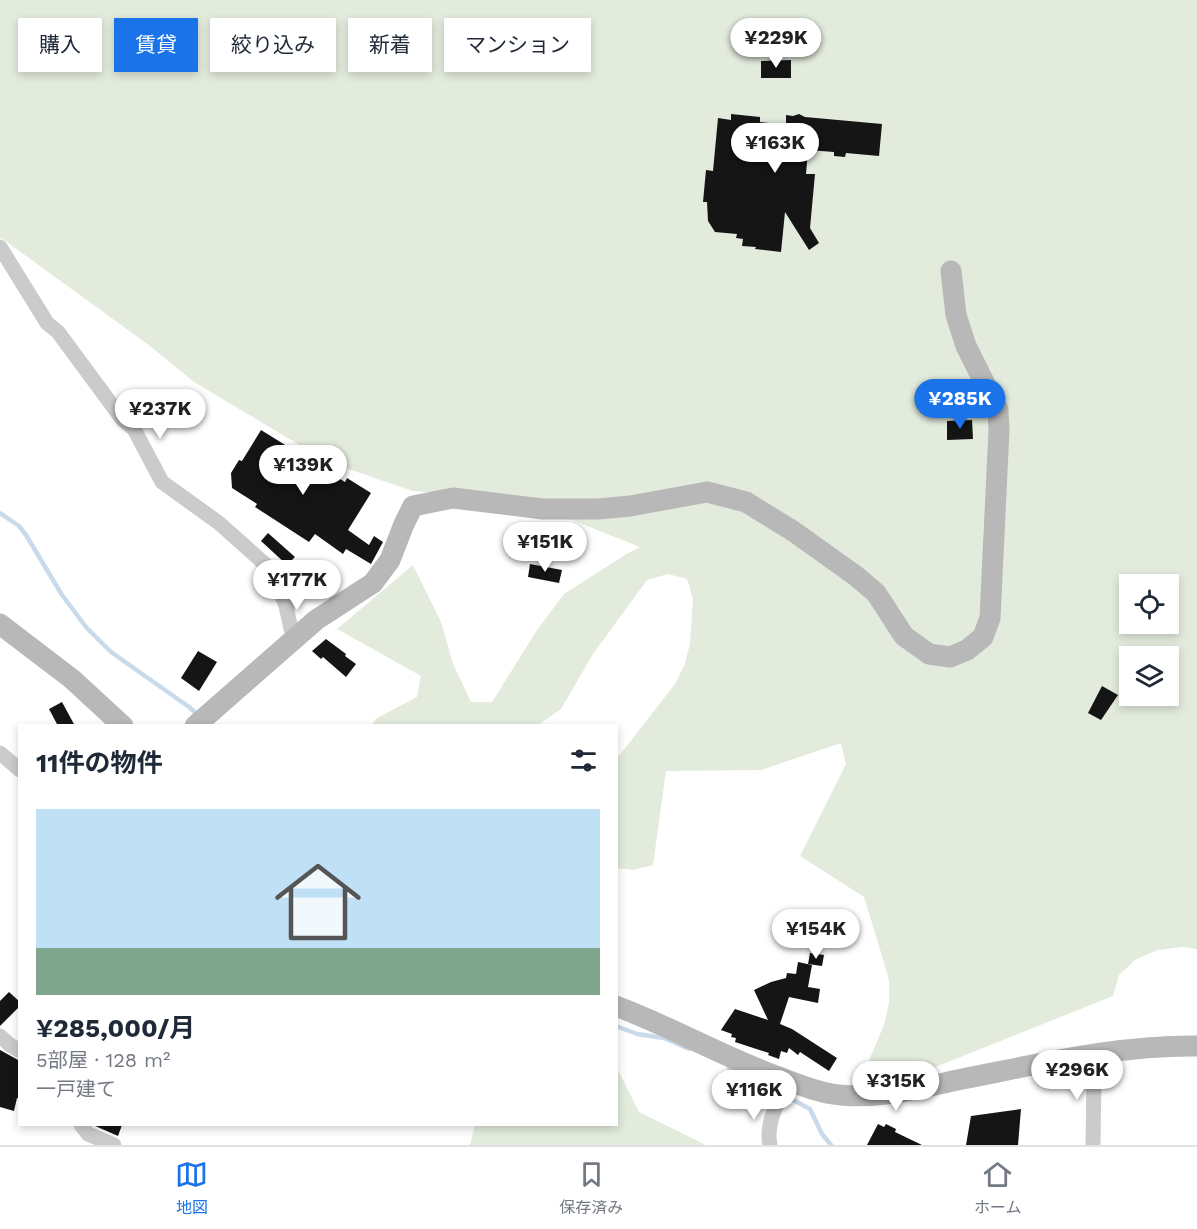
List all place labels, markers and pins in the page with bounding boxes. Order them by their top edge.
pin: ¥229K [734,18,818,69]
pin: ¥163K [733,123,817,174]
pin: ¥285K [918,379,1002,430]
pin: ¥237K [118,389,202,440]
pin: ¥139K [261,445,345,496]
pin: ¥151K [503,522,587,573]
pin: ¥177K [255,560,339,611]
pin: ¥154K [774,909,858,960]
pin: ¥296K [1035,1050,1119,1101]
pin: ¥315K [854,1061,938,1112]
pin: ¥116K [712,1070,796,1121]

